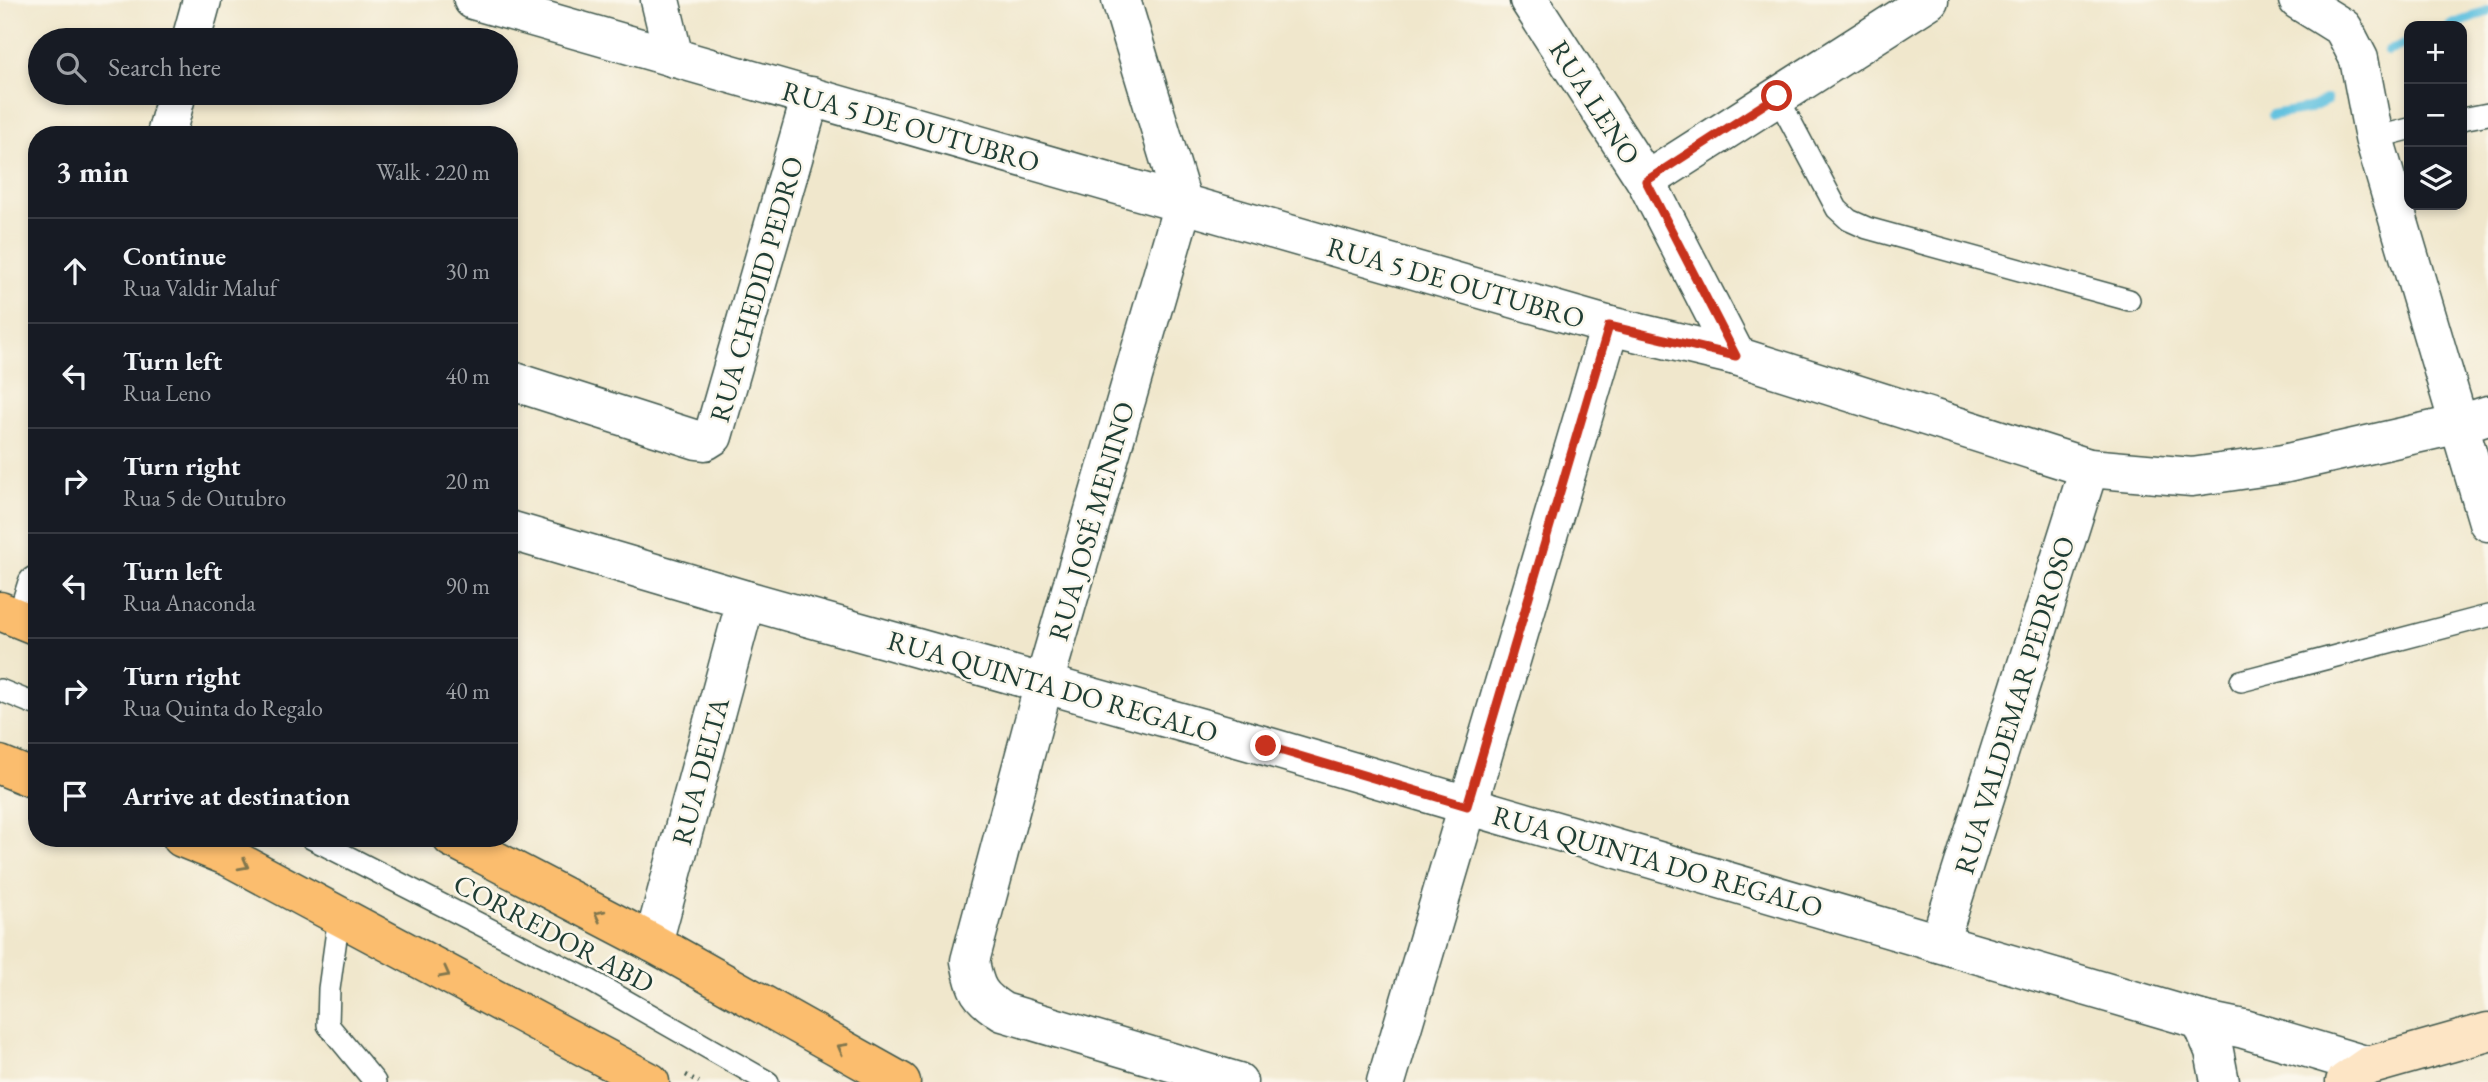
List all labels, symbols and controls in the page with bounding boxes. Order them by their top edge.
map controls [2404,21,2467,210]
button: + [2404,21,2467,84]
search box [28,28,518,105]
street label: RUA LENO [1541,33,1649,171]
icon: search [52,48,90,86]
text: Search here [108,50,221,84]
street label: RUA 5 DE OUTUBRO [778,72,1044,180]
route start [1761,80,1792,111]
button: − [2404,84,2467,147]
button: layers [2404,147,2467,210]
text: 3 min [56,152,129,191]
street label: RUA CHEDID PEDRO [701,152,811,426]
text: Walk · 220 m [376,157,490,187]
street label: RUA 5 DE OUTUBRO [1323,228,1589,336]
text: Continue [123,239,226,273]
icon: ahead [56,252,94,290]
text: 30 m [445,256,490,286]
text: Rua Valdir Maluf [123,273,277,303]
text: Turn left [123,344,222,378]
icon: left [56,357,94,395]
text: 40 m [445,361,490,391]
text: Rua Leno [123,378,211,408]
street label: RUA JOSÉ MENINO [1040,397,1142,645]
text: Turn right [123,449,241,483]
icon: right [56,462,94,500]
text: 20 m [445,466,490,496]
text: Rua 5 de Outubro [123,483,286,513]
street label: RUA VALDEMAR PEDROSO [1945,532,2083,878]
text: Turn left [123,554,222,588]
icon: left [56,567,94,605]
text: 90 m [445,571,490,601]
text: Rua Anaconda [123,588,256,618]
street label: RUA QUINTA DO REGALO [884,622,1222,750]
text: Turn right [123,659,241,693]
icon: right [56,672,94,710]
text: 40 m [445,676,490,706]
text: Rua Quinta do Regalo [123,693,323,723]
street label: RUA DELTA [663,693,737,849]
route end [1250,730,1281,761]
icon: arrive [56,777,94,815]
text: Arrive at destination [123,779,350,813]
street label: RUA QUINTA DO REGALO [1489,797,1827,925]
one-way arrow [237,857,250,871]
street label: CORREDOR ABD [448,865,660,1001]
one-way arrow [594,909,606,923]
one-way arrow [438,964,450,978]
one-way arrow [836,1043,849,1056]

